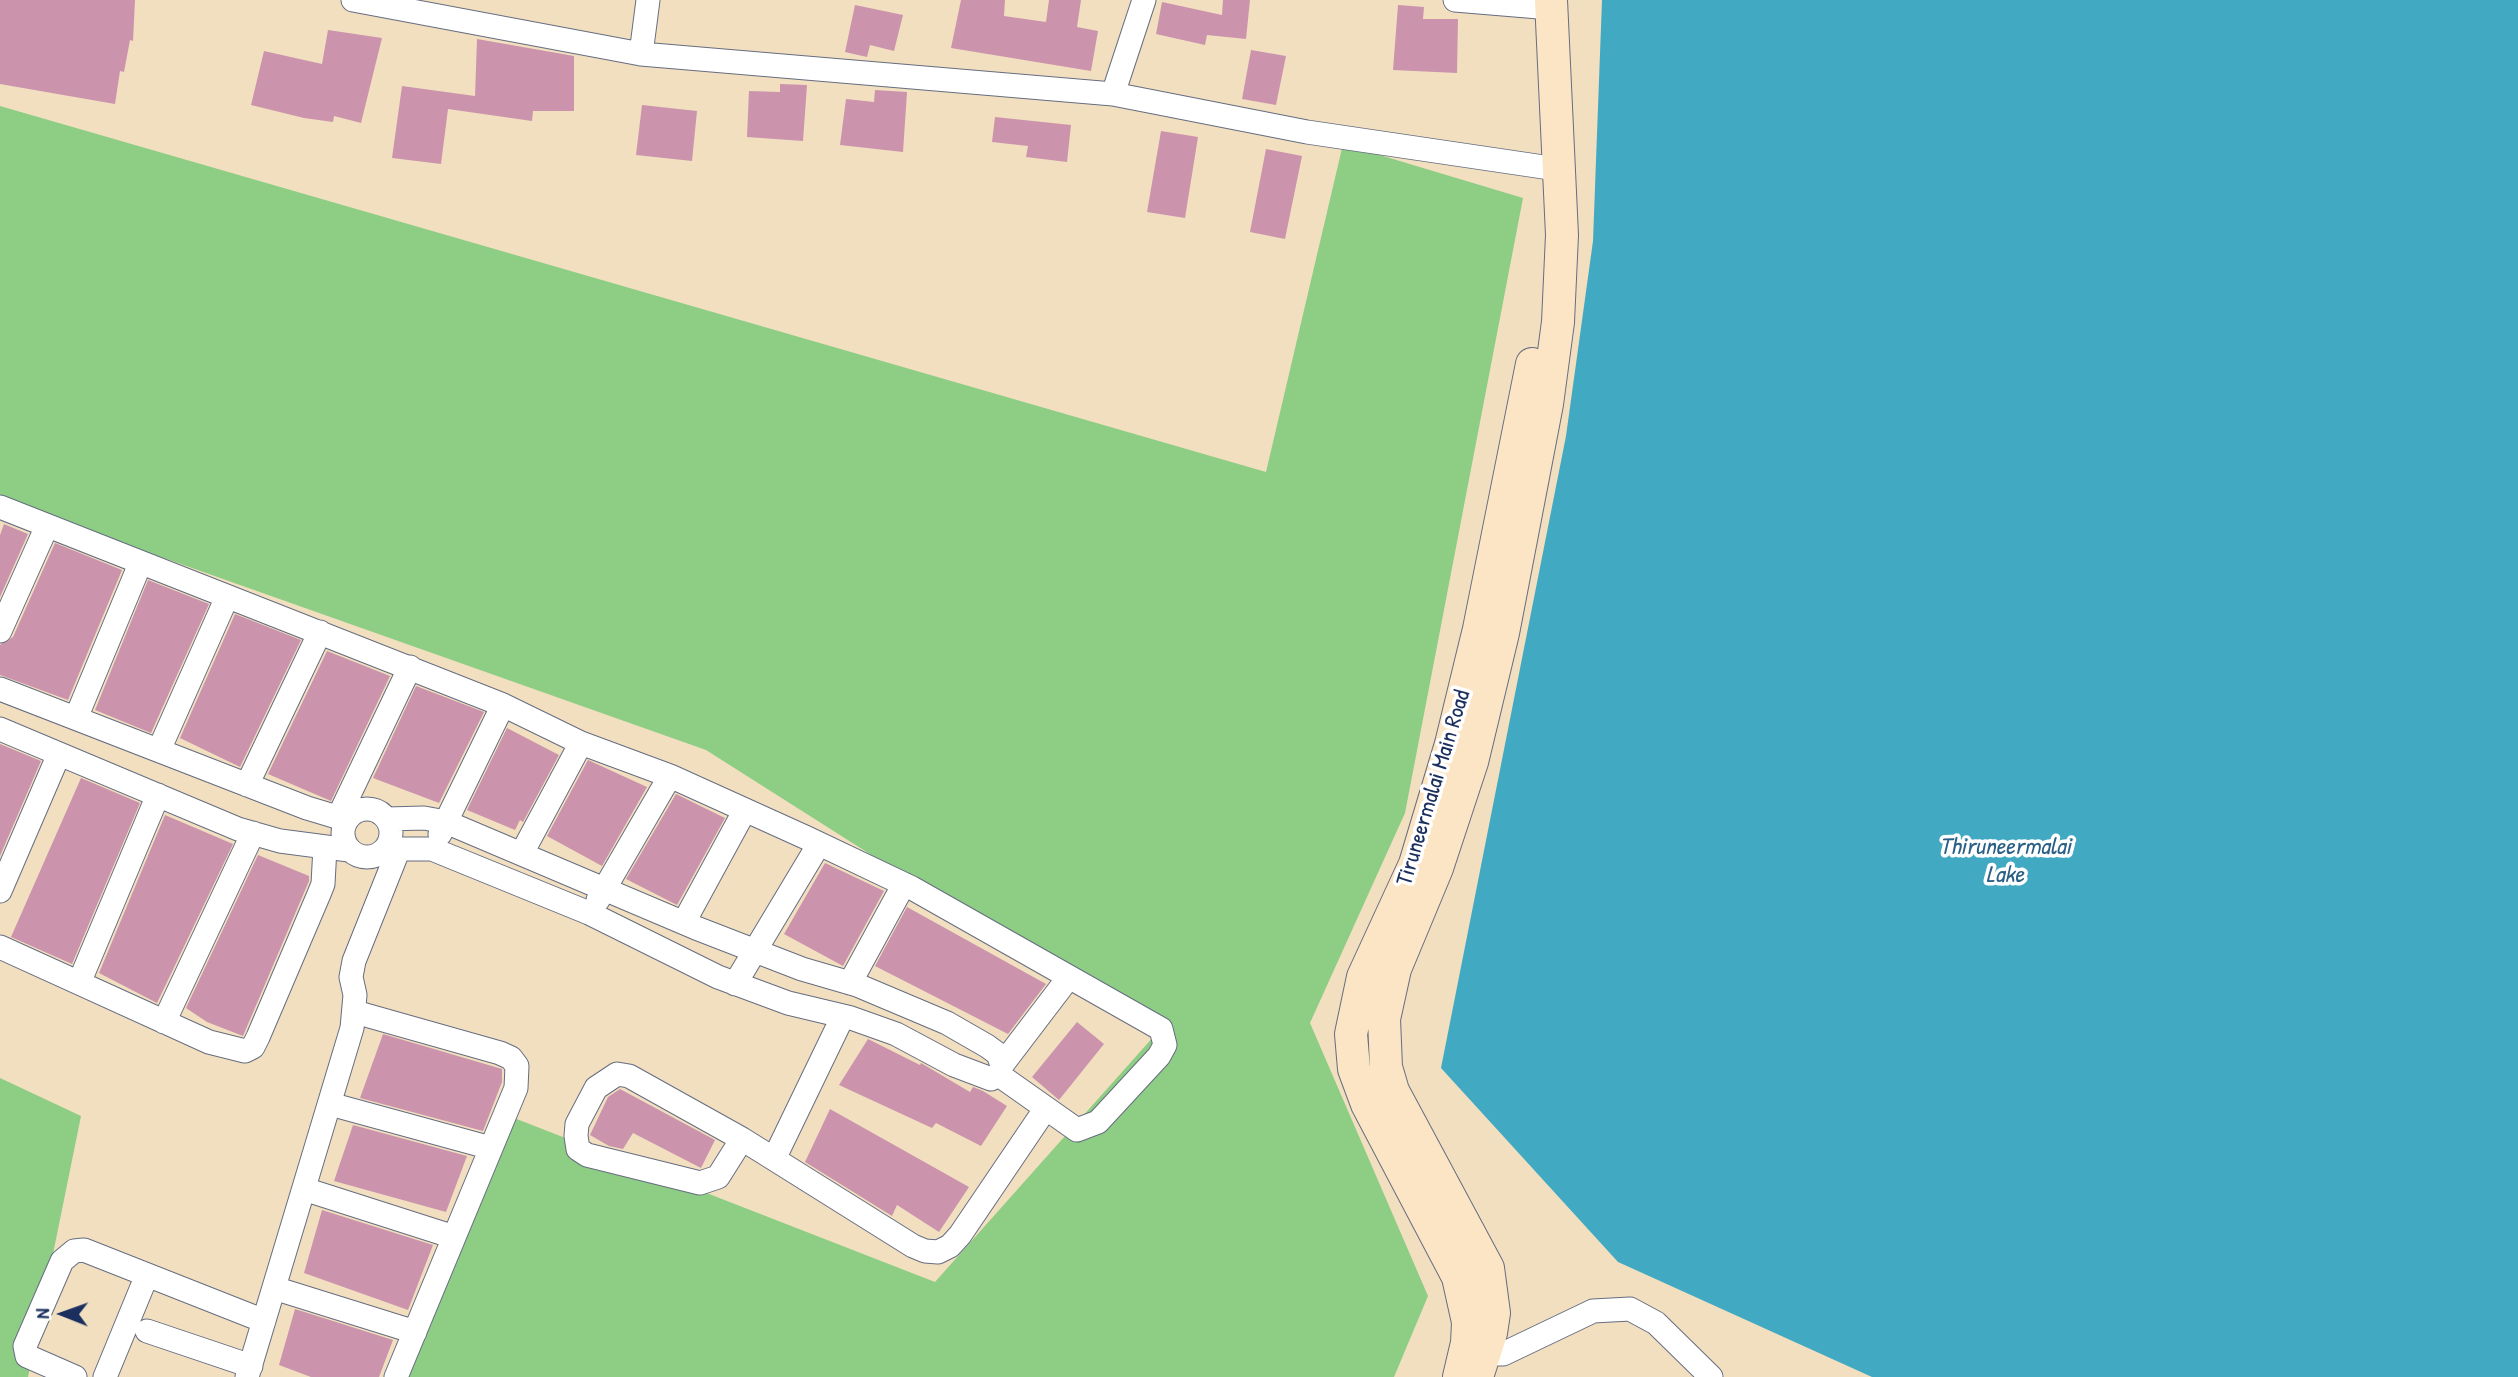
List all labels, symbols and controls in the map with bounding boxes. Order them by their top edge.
street label: Tiruneermalai Main Road [1391,687,1477,889]
water label: Thiruneermalai Lake [1939,834,2071,890]
north arrow [28,1279,98,1349]
text: N [29,1308,55,1319]

